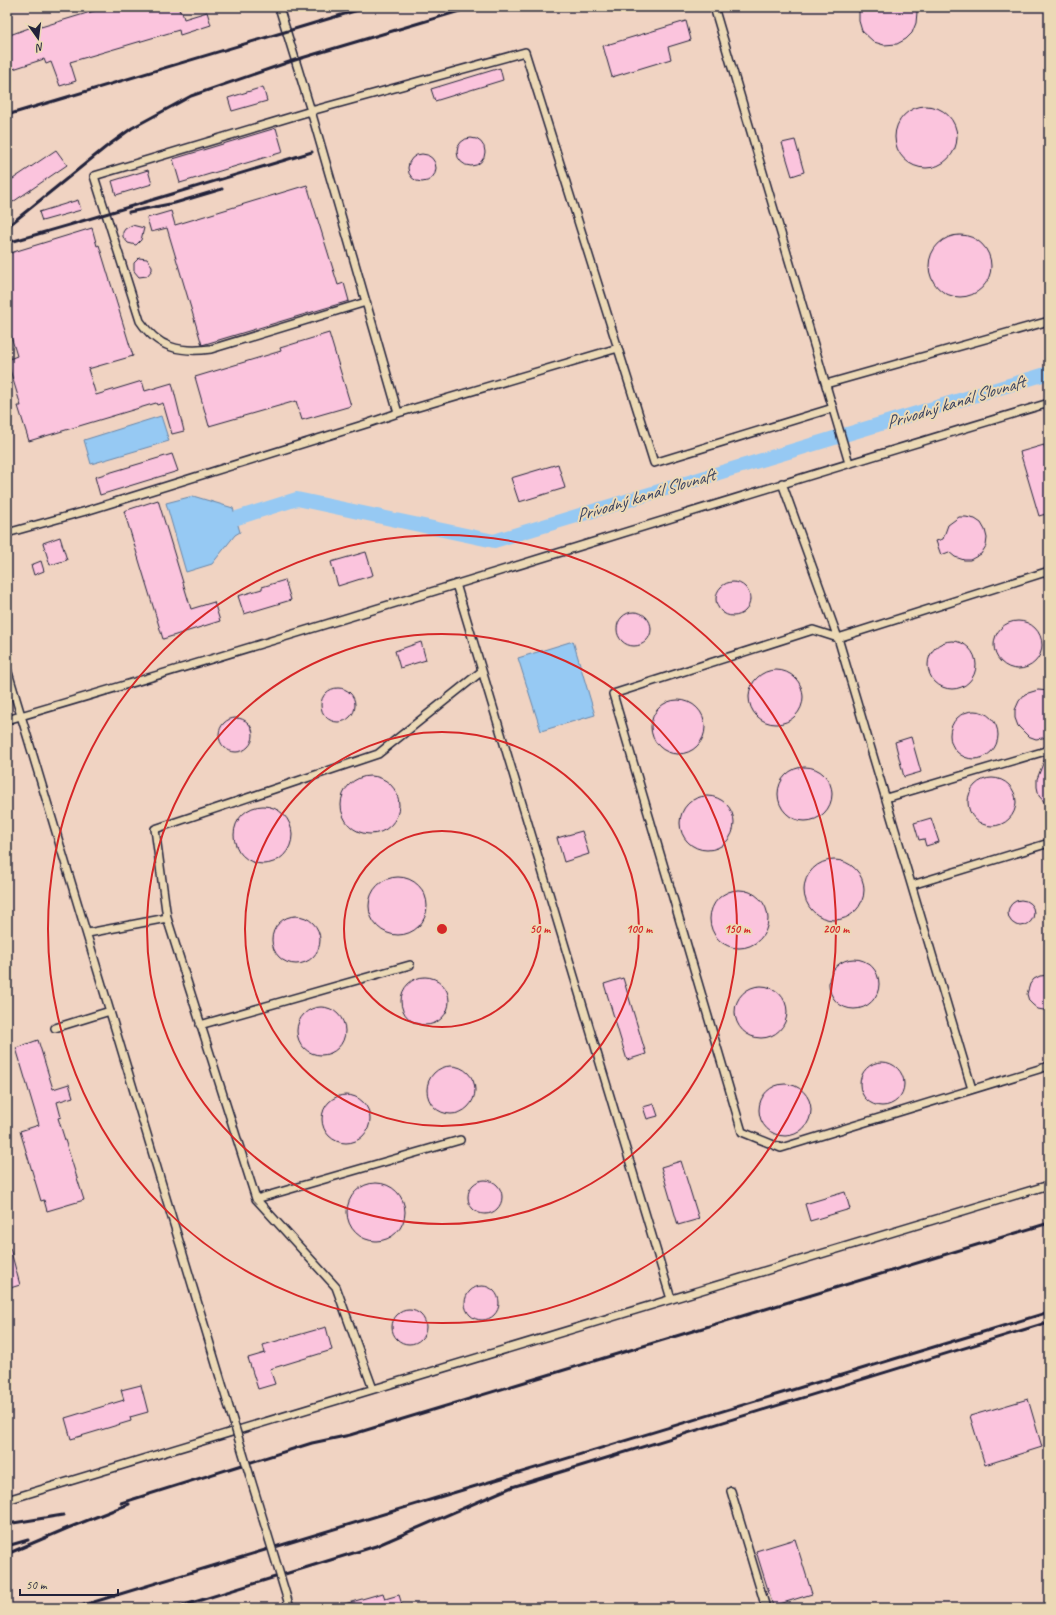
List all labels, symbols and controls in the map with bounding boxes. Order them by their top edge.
north arrow [18,18,58,58]
text: N [33,40,45,56]
water label: Prívodný kanál Slovnaft [883,369,1030,434]
water label: Prívodný kanál Slovnaft [573,462,720,527]
text: 50 m [530,921,551,937]
text: 100 m [626,921,653,937]
text: 150 m [724,921,751,937]
text: 200 m [823,921,850,937]
centre of rings [435,922,449,936]
scale bar [20,1571,118,1597]
text: 50 m [26,1577,48,1593]

